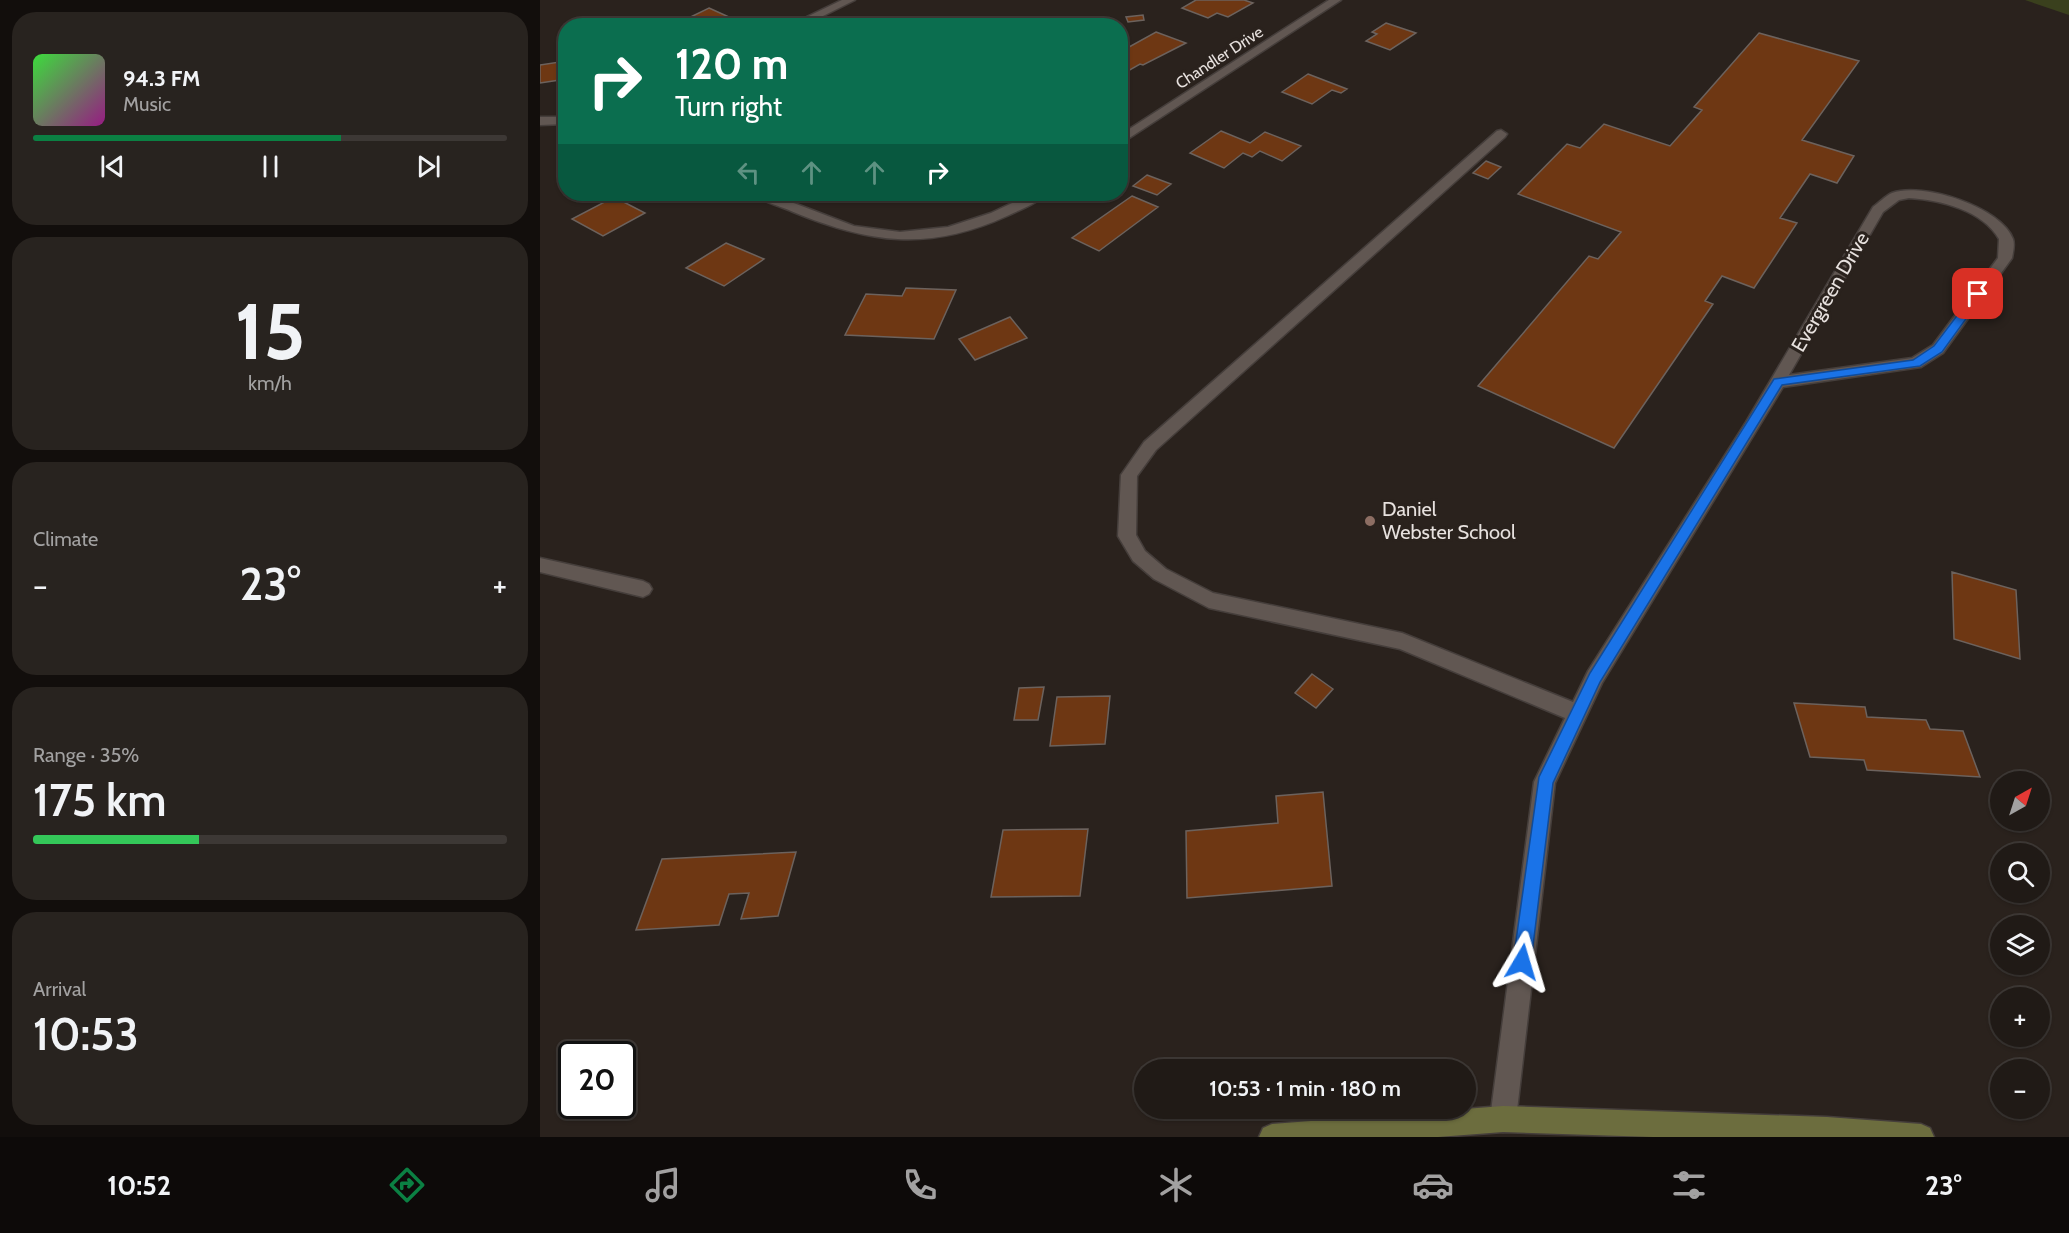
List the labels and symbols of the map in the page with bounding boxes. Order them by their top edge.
street label: Chandler Drive [1172,22,1267,93]
street label: Evergreen Drive [1786,228,1874,356]
pin [1952,268,2003,319]
place label: Daniel Webster School [1382,497,1516,544]
marker: Daniel Webster School [1363,514,1377,528]
north arrow [1990,771,2050,831]
position arrow [1490,930,1554,994]
speed limit sign: 20 [558,1041,636,1119]

